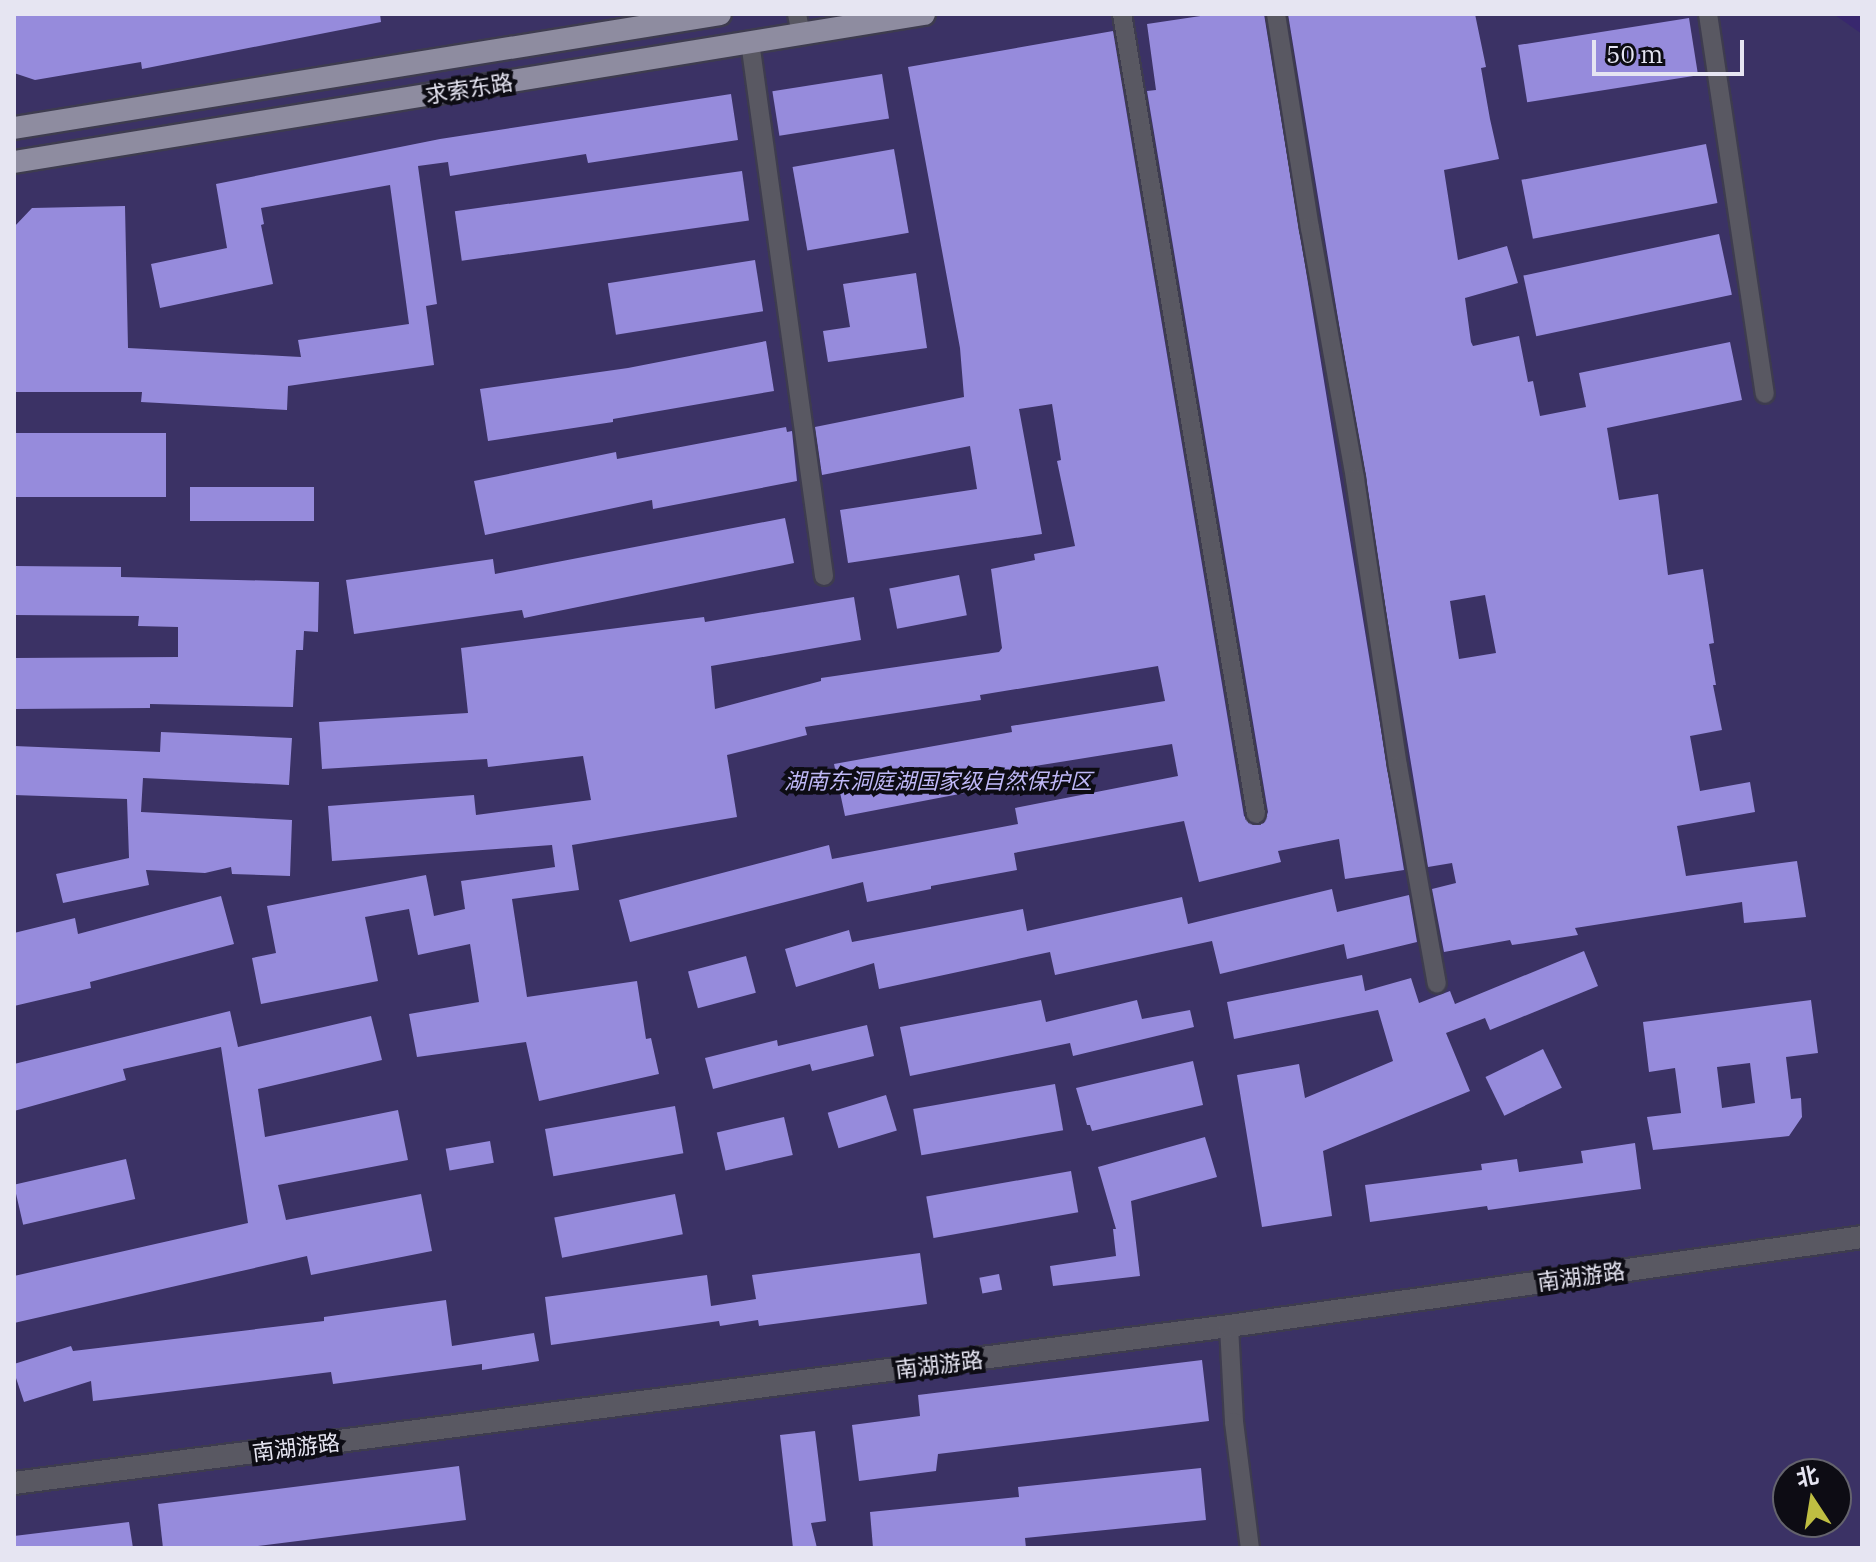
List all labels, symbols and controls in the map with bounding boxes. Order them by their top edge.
scale bar [1596,24,1748,74]
text: 50 m [1606,38,1663,70]
street label: 求索东路 [423,68,515,108]
park label: 湖南东洞庭湖国家级自然保护区 [784,768,1092,794]
street label: 南湖游路 [1536,1257,1626,1295]
street label: 南湖游路 [894,1346,984,1382]
street label: 南湖游路 [251,1429,341,1465]
north arrow [1772,1458,1852,1538]
text: 北 [1794,1460,1821,1492]

